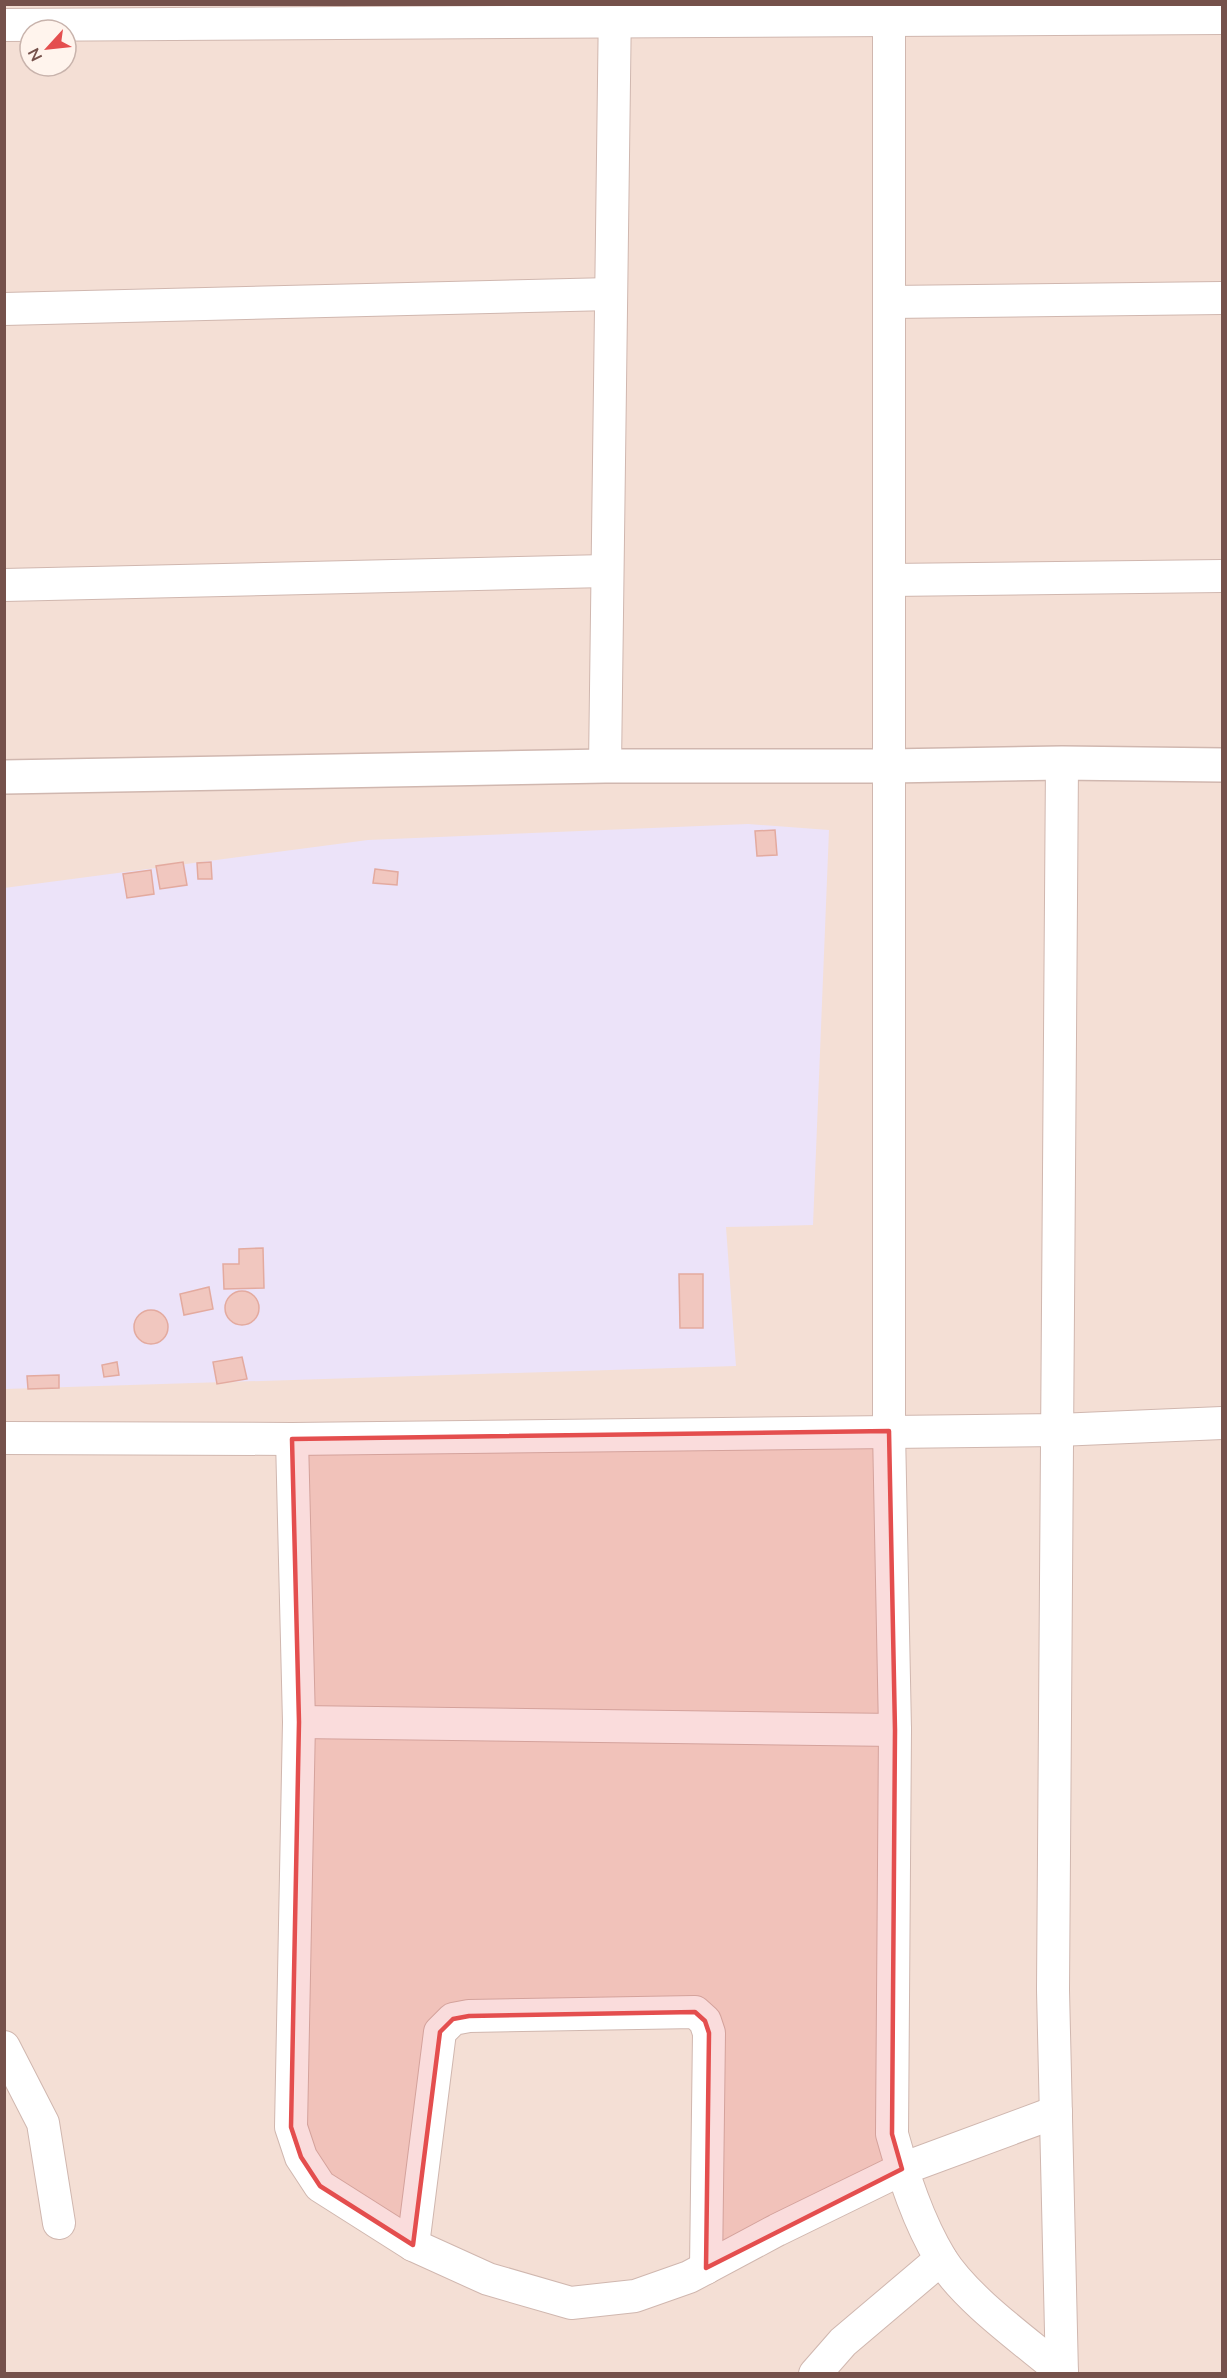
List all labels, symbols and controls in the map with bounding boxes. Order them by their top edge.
north arrow [18,18,78,78]
text: N [23,45,46,65]

